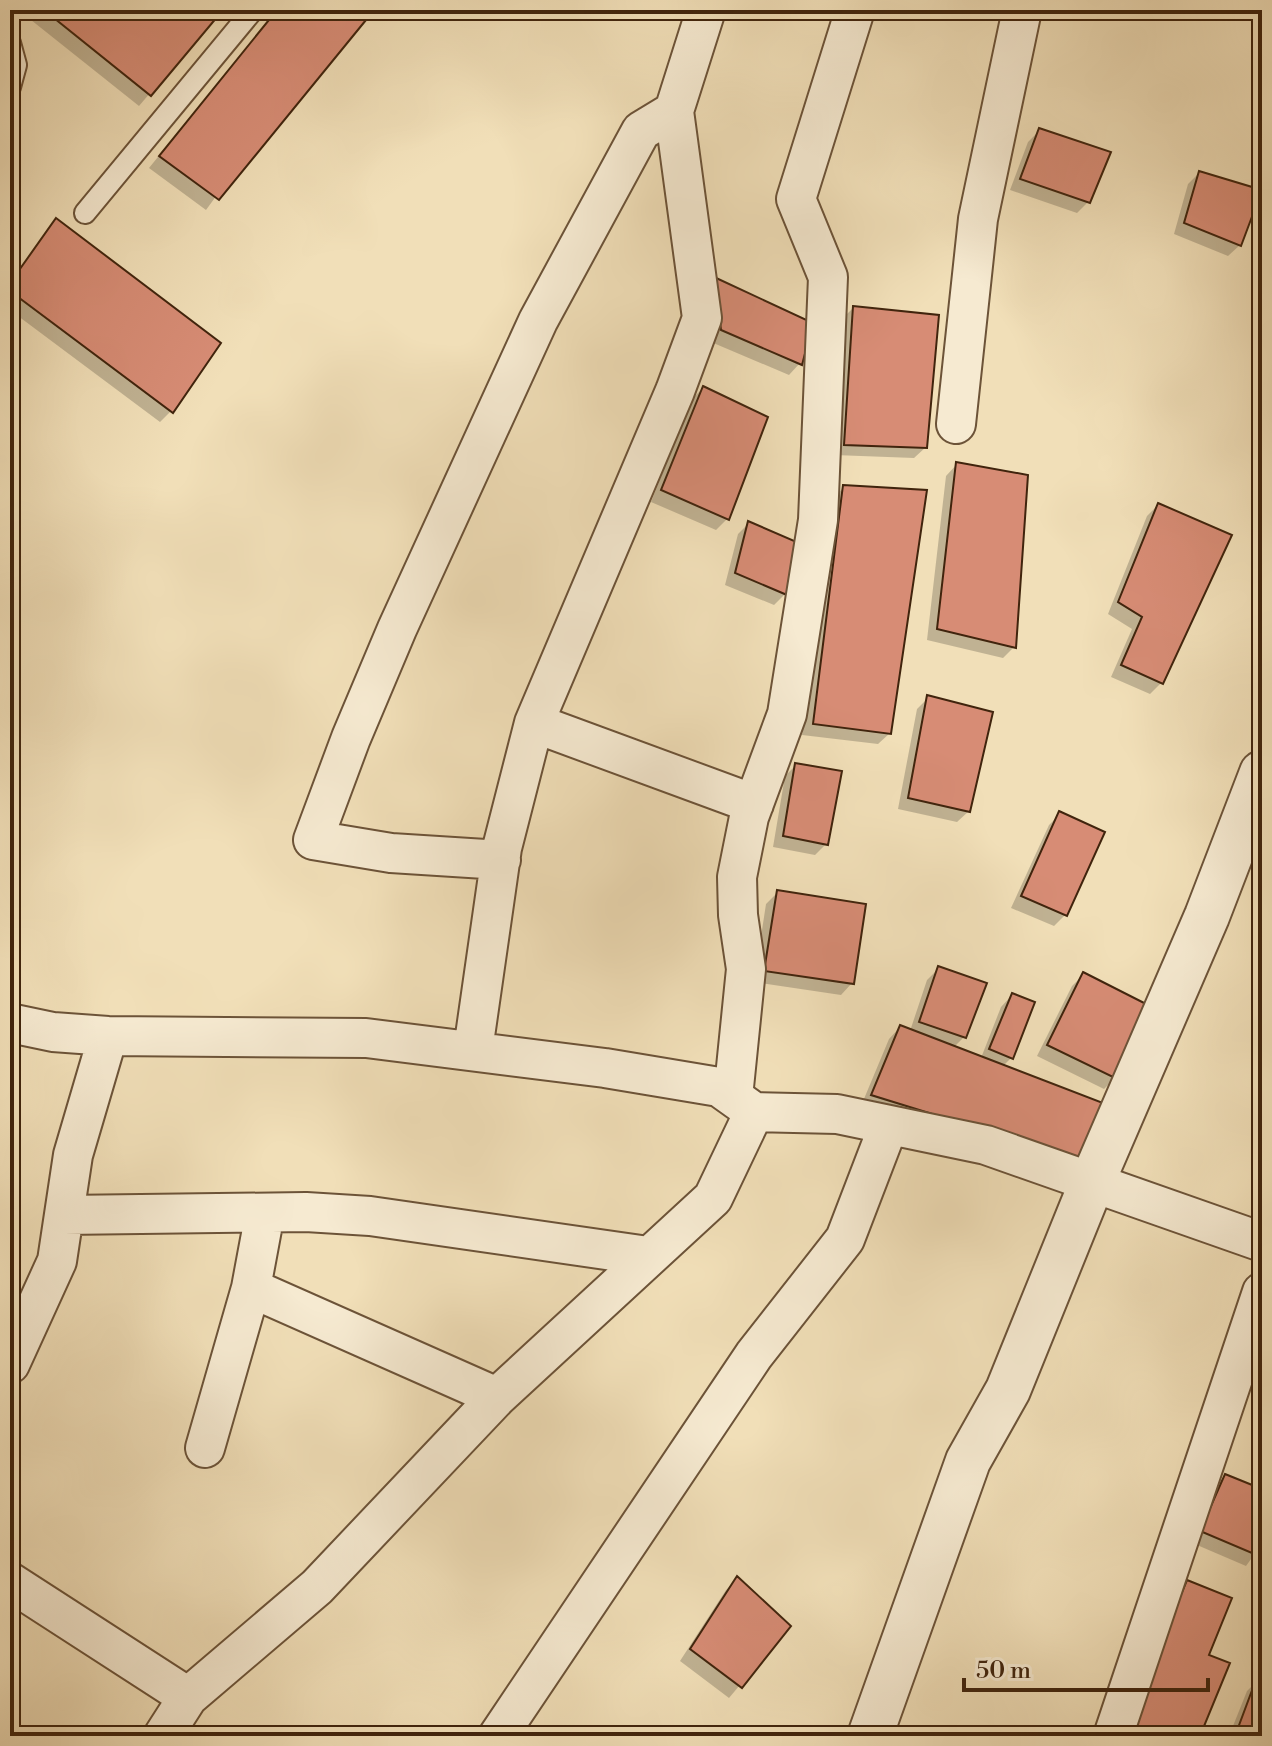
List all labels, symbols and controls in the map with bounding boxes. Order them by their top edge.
scale bar [964,1642,1208,1692]
text: 50 m [976,1656,1031,1686]

